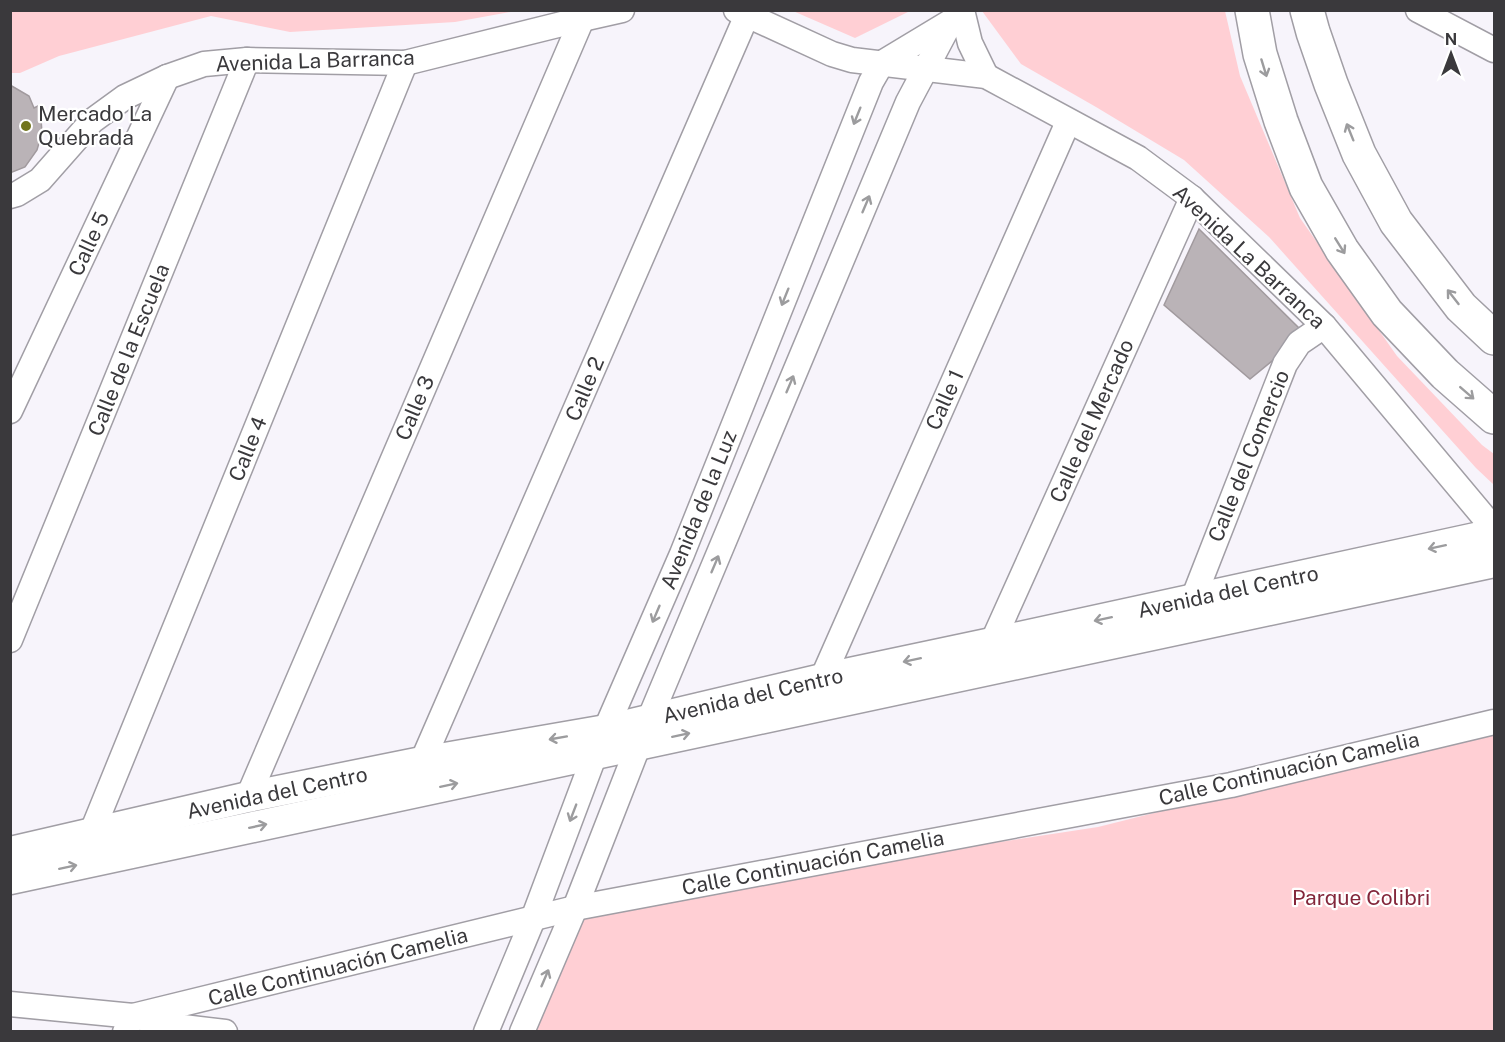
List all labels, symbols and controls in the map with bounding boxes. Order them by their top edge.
north arrow [1421,24,1481,84]
text: N [1445,30,1457,49]
street label: Avenida La Barranca [215,45,415,76]
one-way arrow [1259,58,1270,77]
place label: Mercado La Quebrada [38,101,152,150]
one-way arrow [851,106,862,125]
marker: Mercado La Quebrada [19,119,33,133]
one-way arrow [1344,123,1355,142]
street label: Avenida La Barranca [1168,180,1331,334]
one-way arrow [860,196,872,214]
street label: Calle 5 [63,208,114,280]
one-way arrow [1335,237,1347,254]
street label: Calle de la Escuela [83,260,175,440]
one-way arrow [779,287,790,306]
one-way arrow [1447,289,1459,305]
street label: Calle del Mercado [1044,335,1139,506]
street label: Calle 2 [560,353,609,425]
street label: Calle 1 [920,366,969,434]
street label: Calle del Comercio [1203,366,1294,545]
street label: Calle 3 [390,372,439,444]
one-way arrow [785,376,796,394]
one-way arrow [1459,386,1474,400]
street label: Calle 4 [223,413,272,485]
street label: Avenida de la Luz [655,427,742,593]
one-way arrow [1428,542,1448,553]
one-way arrow [710,555,721,574]
street label: Avenida del Centro [1135,560,1321,623]
one-way arrow [650,604,661,623]
one-way arrow [1094,614,1113,625]
one-way arrow [903,655,923,666]
street label: Avenida del Centro [660,663,845,728]
street label: Calle Continuación Camelia [1156,726,1422,811]
one-way arrow [671,729,690,741]
one-way arrow [549,733,568,744]
street label: Avenida del Centro [184,761,370,824]
one-way arrow [439,779,458,791]
one-way arrow [567,803,578,822]
one-way arrow [248,820,268,831]
street label: Calle Continuación Camelia [680,825,946,900]
one-way arrow [57,861,77,872]
park label: Parque Colibri [1292,885,1430,910]
street label: Calle Continuación Camelia [205,922,470,1011]
one-way arrow [540,969,551,987]

